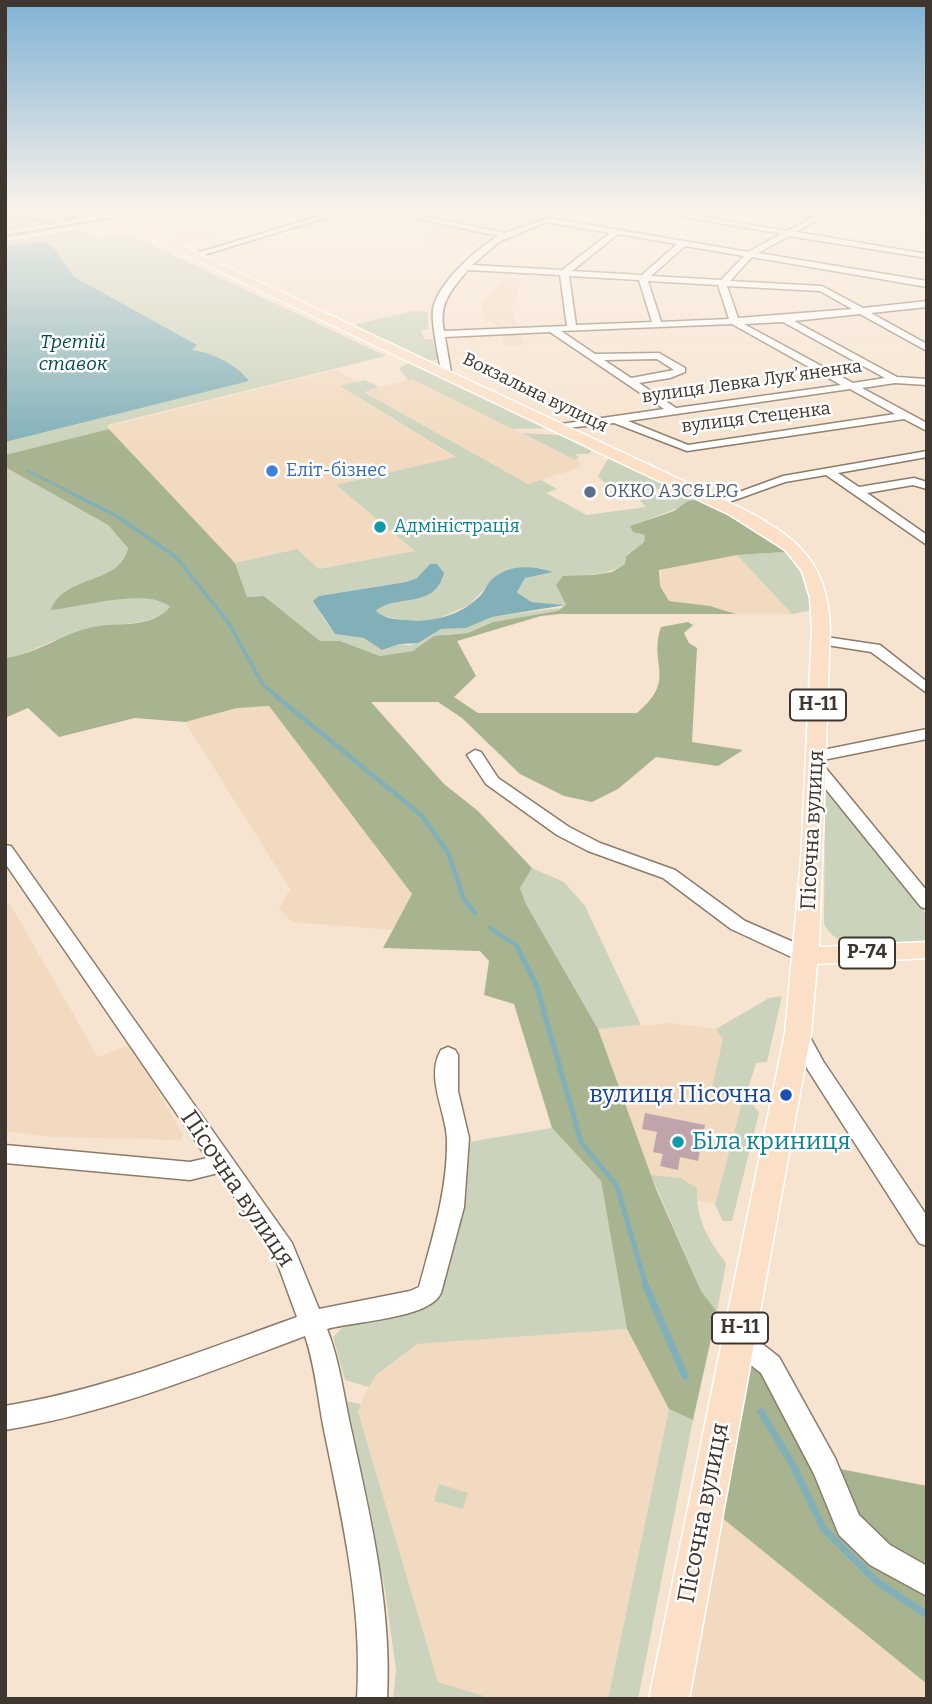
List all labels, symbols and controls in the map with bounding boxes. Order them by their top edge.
water label: Третій ставок [39,332,107,376]
street label: Вокзальна вулиця [459,348,611,438]
street label: вулиця Левка Лукʼяненка [641,356,863,408]
street label: вулиця Стеценка [680,398,832,438]
place label: Еліт-бізнес [286,460,386,482]
marker: Еліт-бізнес [264,463,280,479]
place label: ОККО АЗС&LPG [604,481,739,503]
marker: ОККО АЗС&LPG [582,484,598,500]
place label: Адміністрація [394,516,520,538]
marker: Адміністрація [372,519,388,535]
road number: Н-11 [790,690,846,720]
street label: Пісочна вулиця [796,749,830,911]
road number: Р-74 [839,937,895,968]
place label: вулиця Пісочна [589,1081,772,1109]
marker: вулиця Пісочна [778,1087,794,1103]
street label: Пісочна вулиця [174,1105,300,1273]
place label: Біла криниця [692,1128,851,1156]
marker: Біла криниця [670,1134,686,1150]
road number: Н-11 [712,1312,768,1344]
street label: Пісочна вулиця [672,1421,736,1605]

